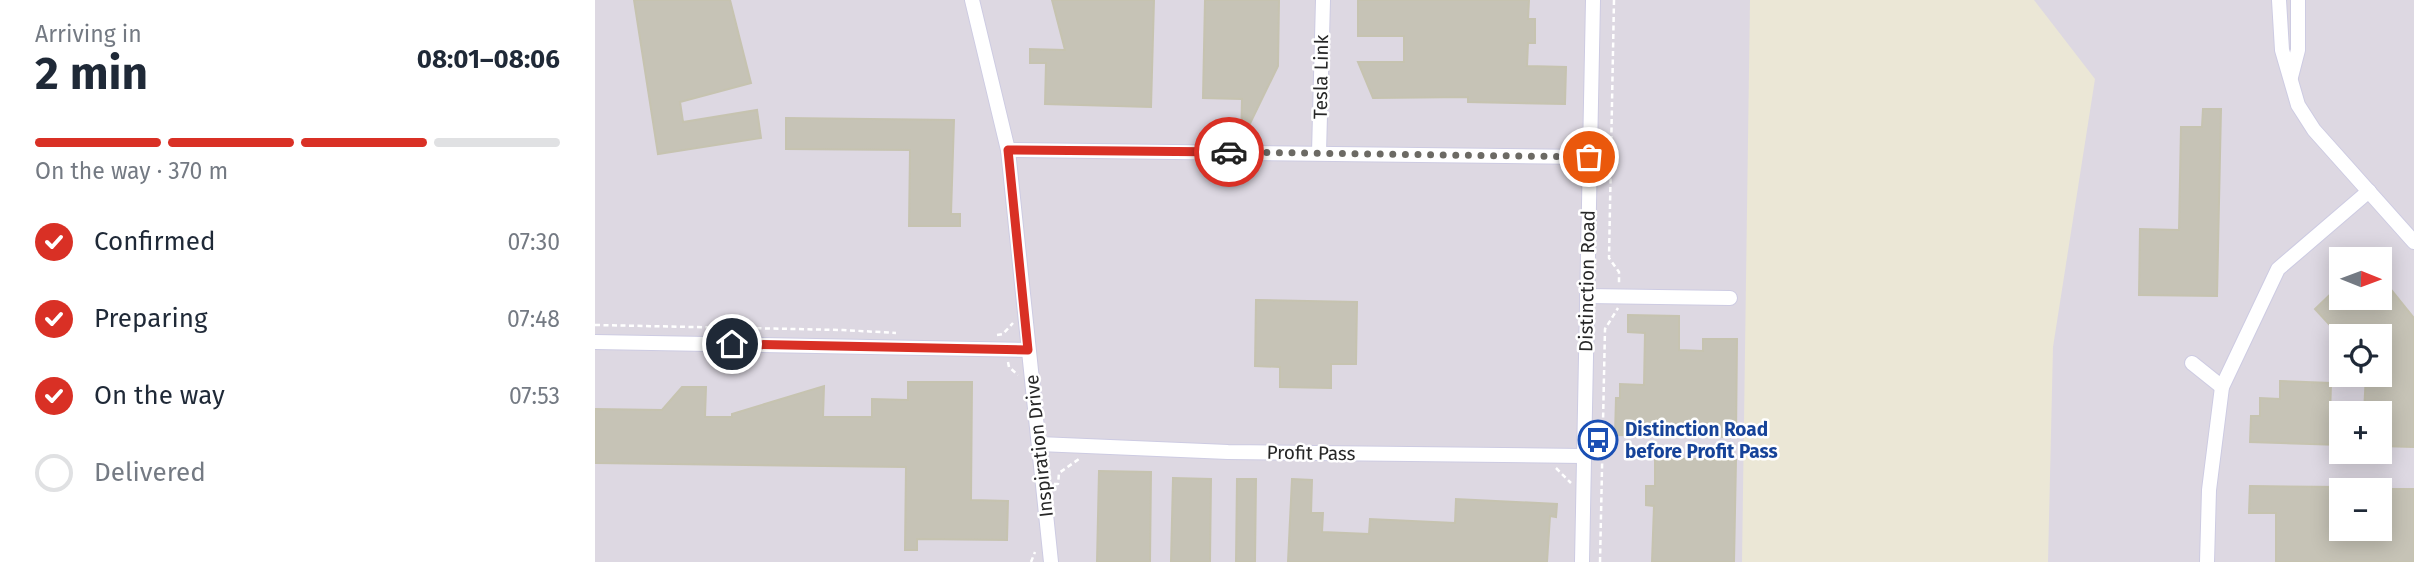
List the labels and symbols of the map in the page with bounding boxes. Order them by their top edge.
street label: Tesla Link [1309,34,1333,119]
courier [1194,117,1264,187]
pin [1559,127,1619,187]
street label: Distinction Road [1574,210,1600,352]
north arrow [2329,247,2392,310]
pin [702,314,762,374]
street label: Inspiration Drive [1020,374,1058,518]
place label: Distinction Road before Profit Pass [1625,418,1778,463]
bus stop icon: Distinction Road before Profit Pass [1577,419,1619,461]
street label: Profit Pass [1266,441,1356,465]

